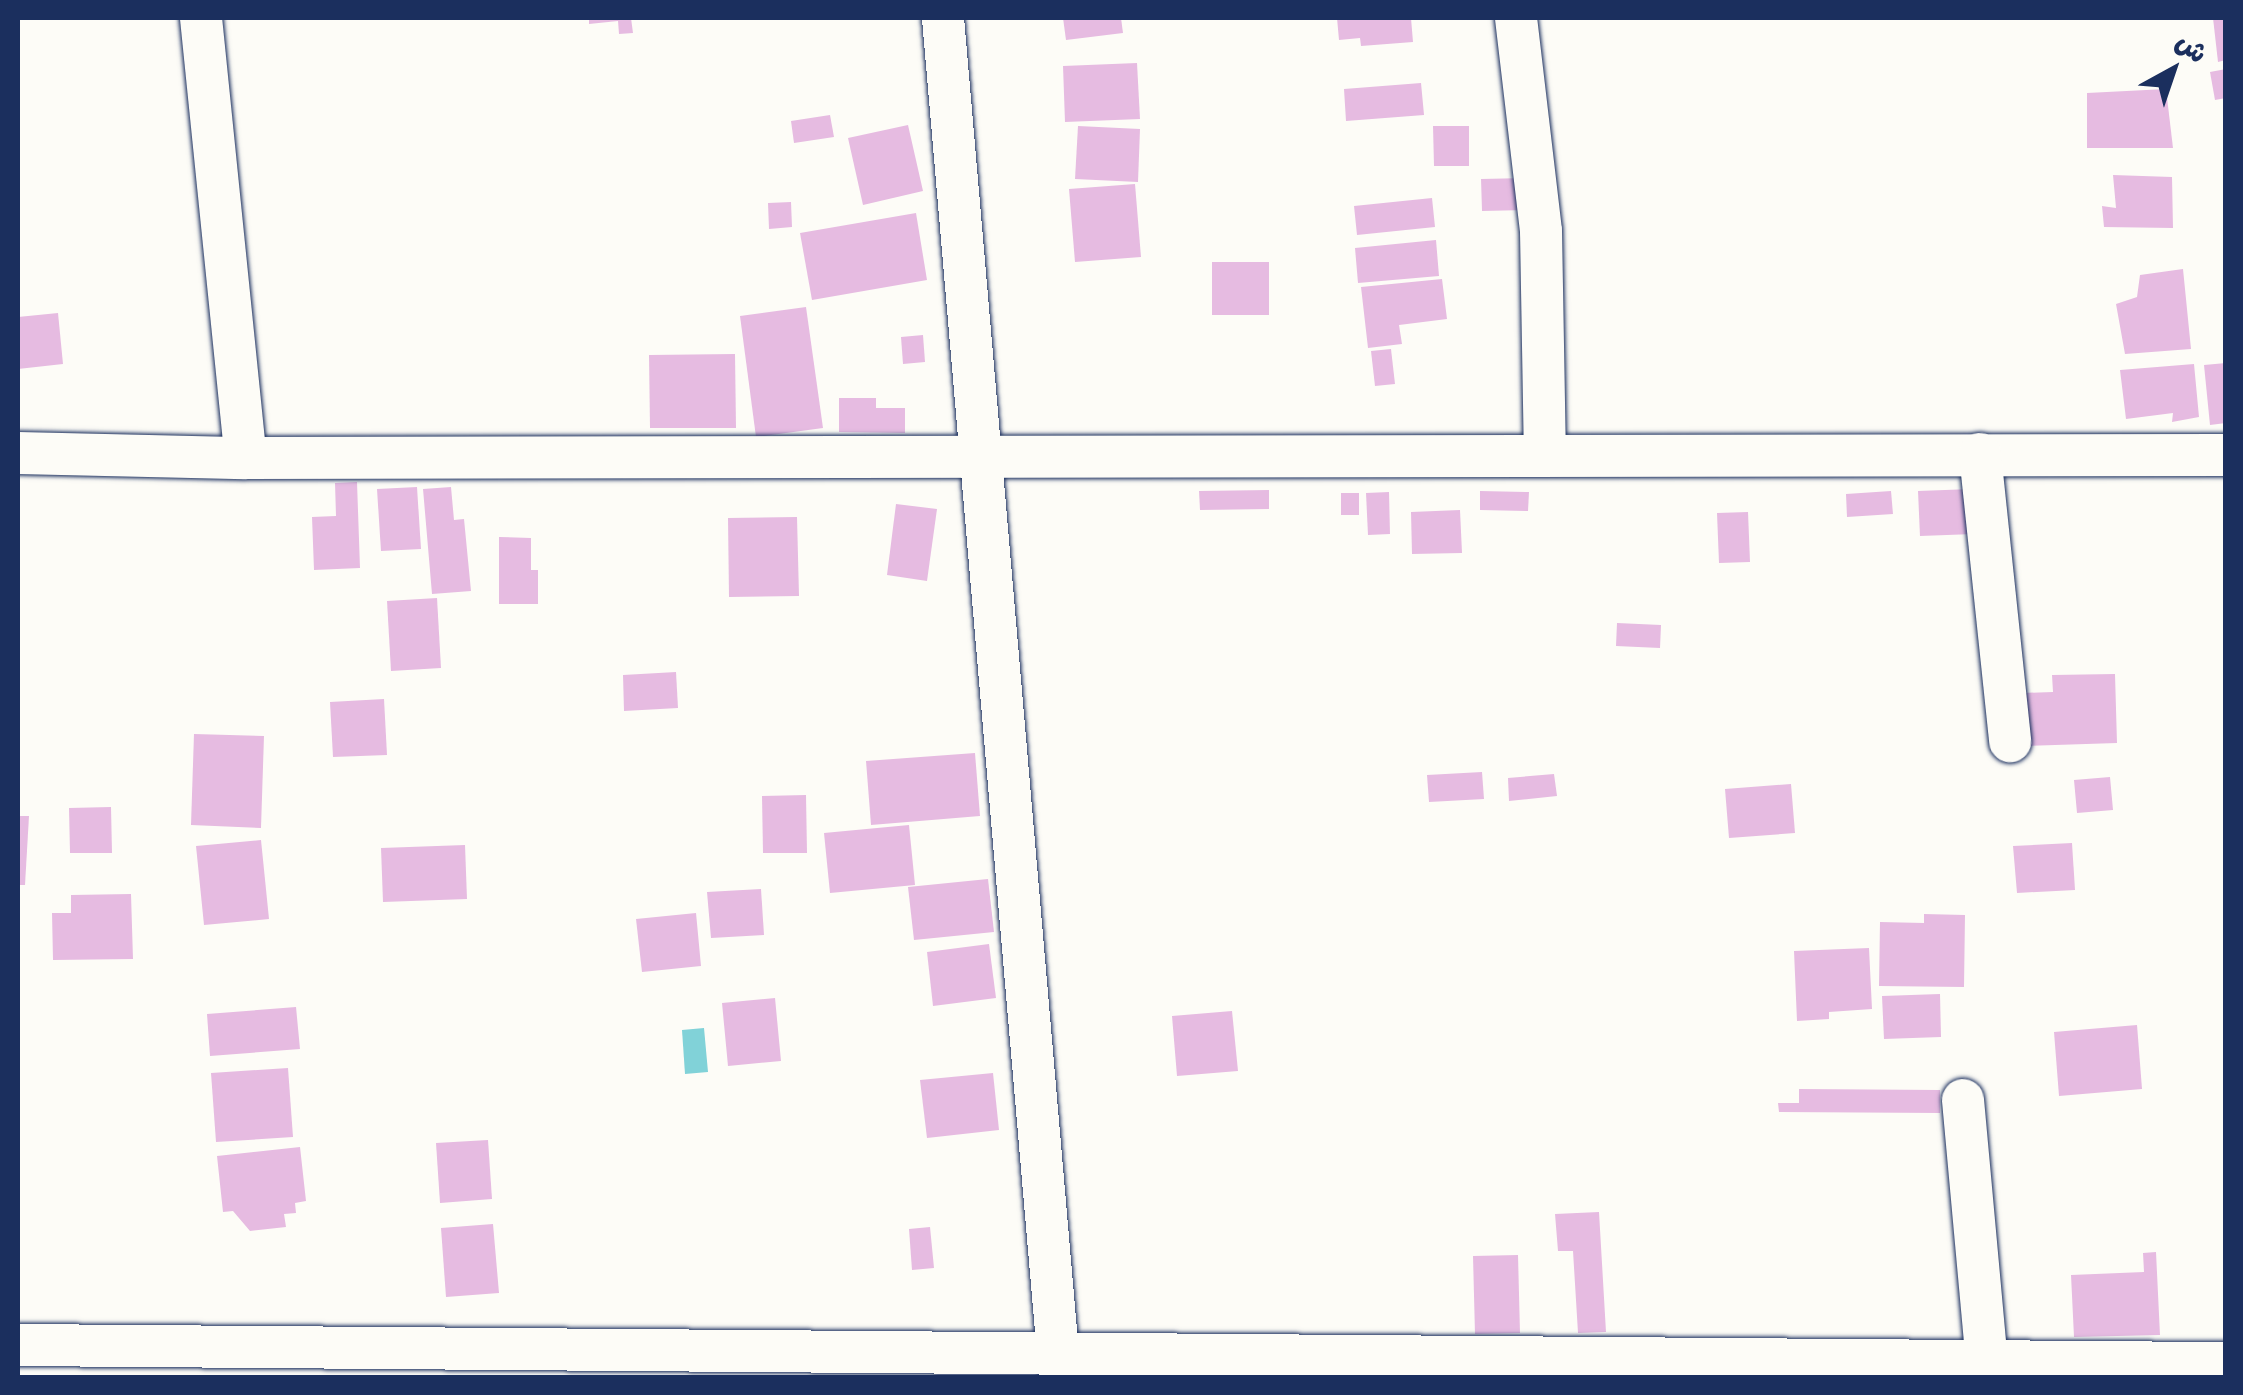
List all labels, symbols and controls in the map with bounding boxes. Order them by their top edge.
north arrow [2123,20,2223,120]
text: ش [2168,23,2216,71]

